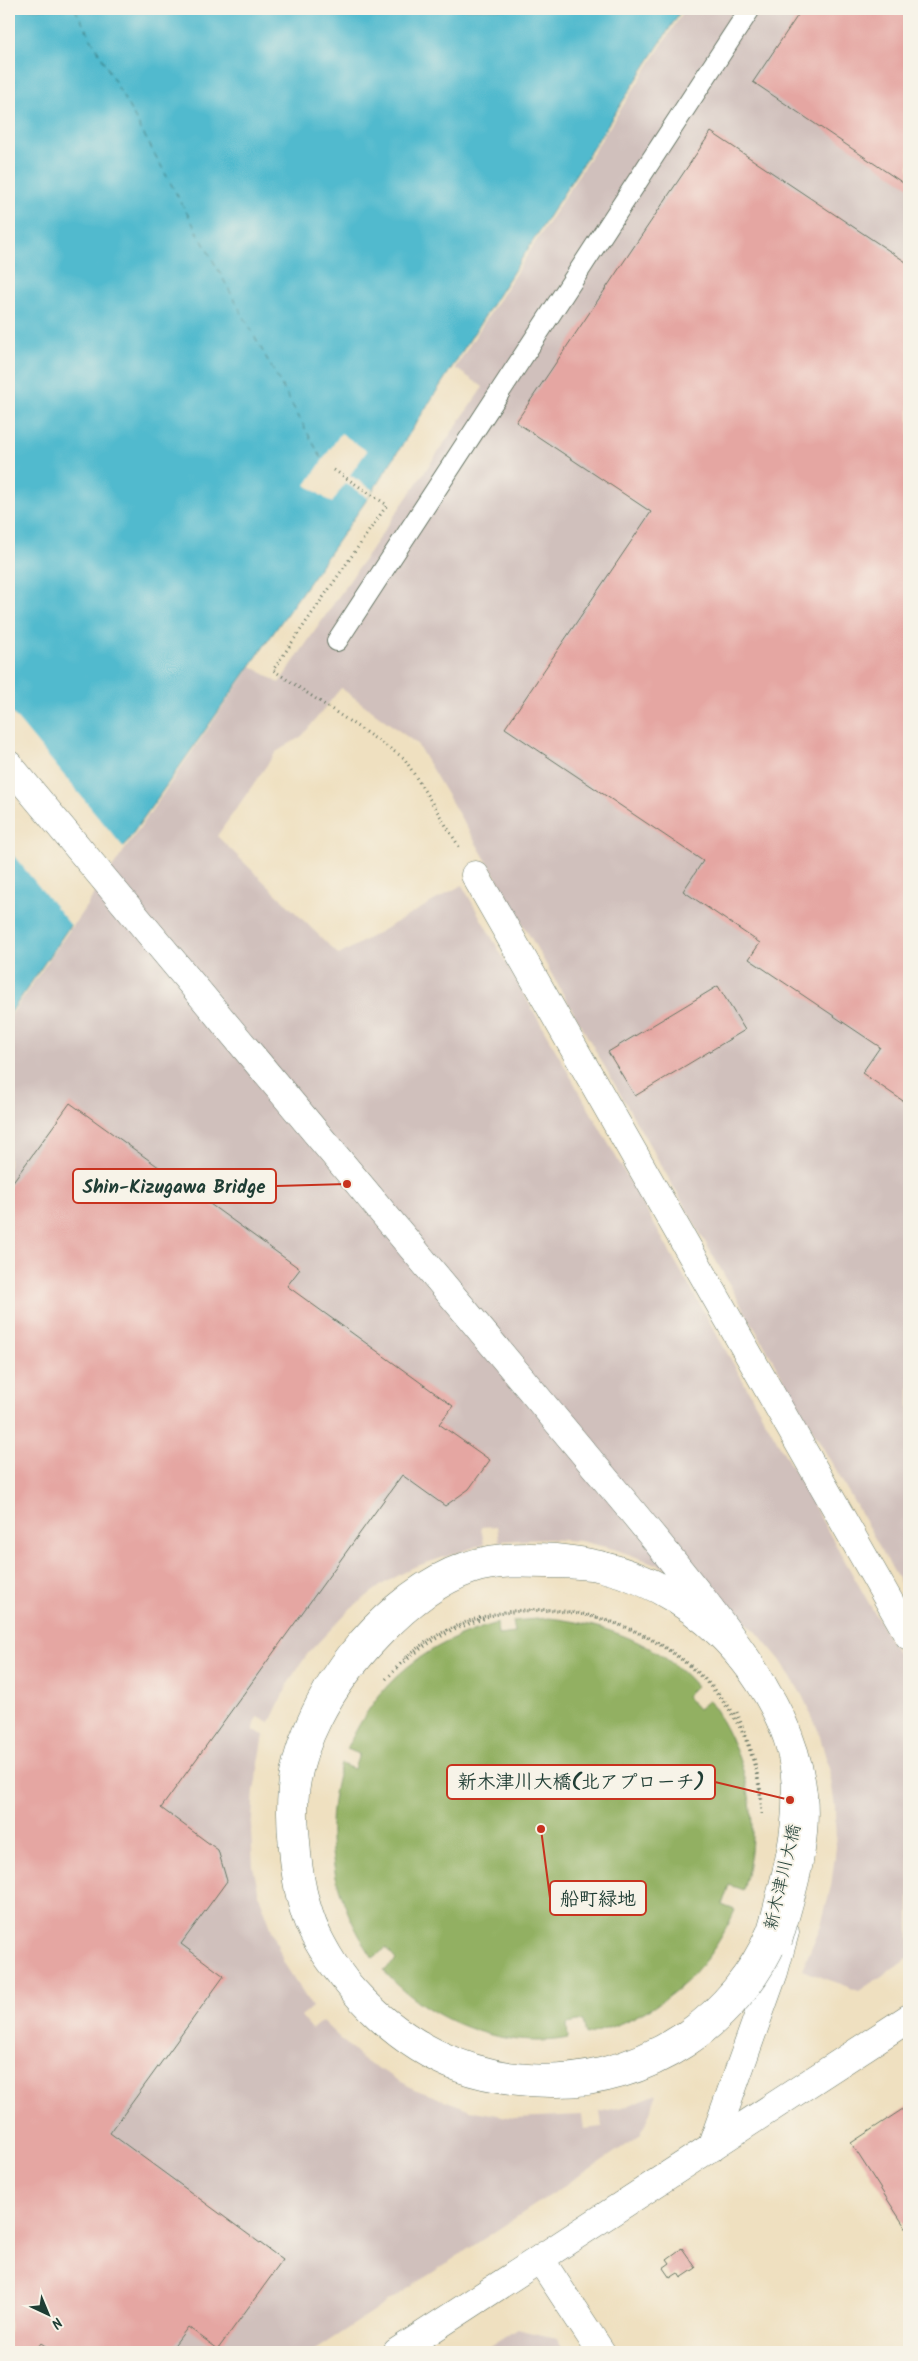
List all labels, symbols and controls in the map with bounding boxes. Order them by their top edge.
callout: Shin-Kizugawa Bridge [73,1169,276,1203]
text: Shin-Kizugawa Bridge [82,1173,266,1203]
callout: 新木津川大橋(北アプローチ) [447,1765,715,1799]
text: 新木津川大橋(北アプローチ) [457,1768,705,1798]
street label: 新木津川大橋 [757,1821,810,1933]
callout: 船町緑地 [550,1881,646,1915]
text: 船町緑地 [560,1885,636,1915]
north arrow [22,2288,72,2338]
text: N [45,2312,67,2334]

